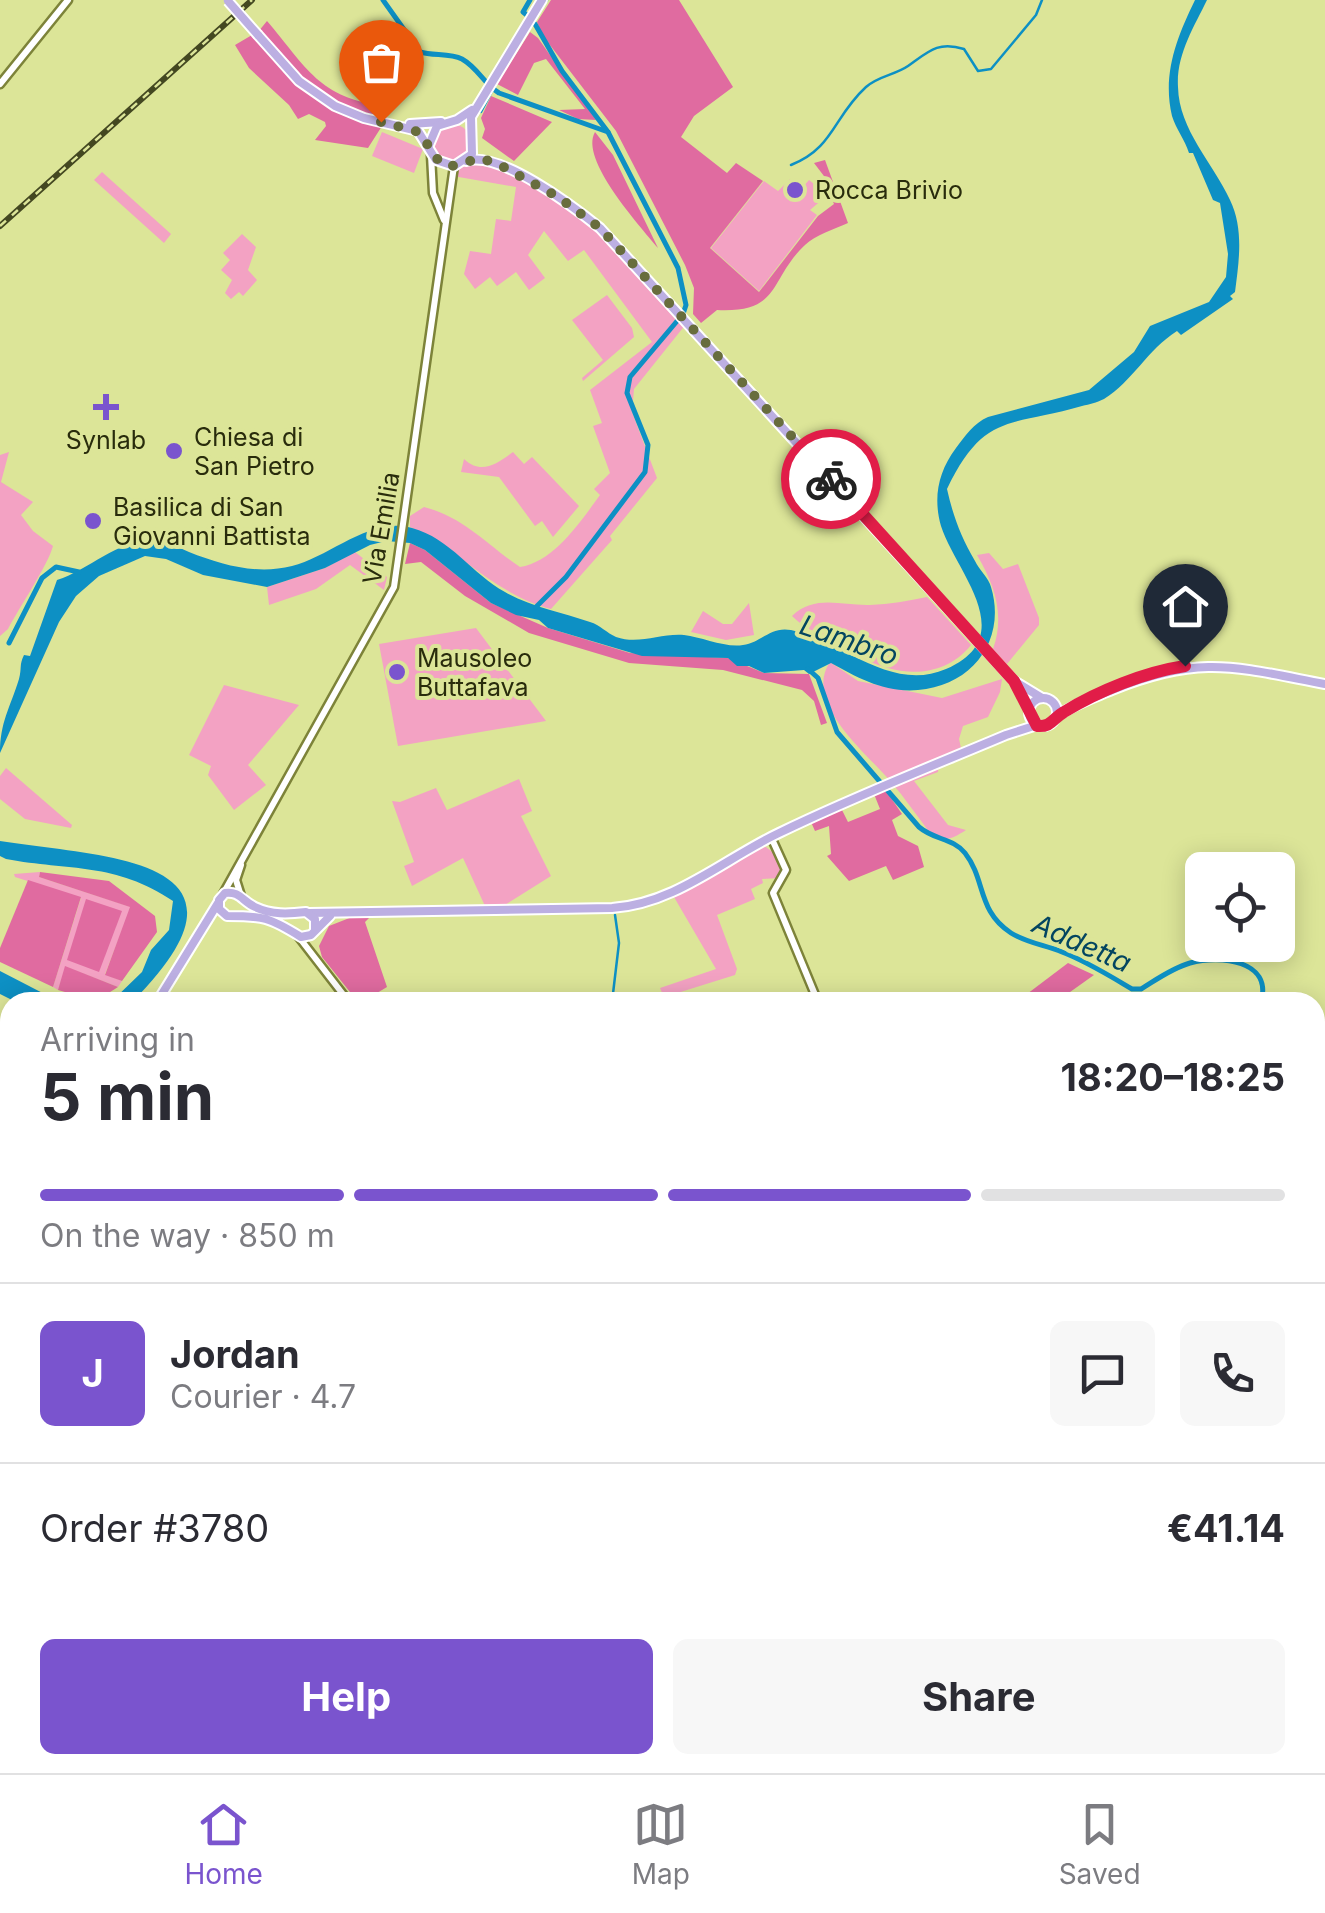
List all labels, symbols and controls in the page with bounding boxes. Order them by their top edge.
pin [339,20,424,123]
icon: bag [354,35,409,90]
place label: Rocca Brivio [815,175,963,205]
marker: Rocca Brivio [784,179,806,201]
marker: Synlab [93,394,119,420]
place label: Chiesa di San Pietro [194,422,315,481]
place label: Synlab [66,425,146,455]
courier [781,429,881,529]
marker: Chiesa di San Pietro [163,440,185,462]
icon: bike [804,452,859,507]
street label: Via Emilia [356,469,406,587]
place label: Basilica di San Giovanni Battista [113,492,311,551]
marker: Basilica di San Giovanni Battista [82,510,104,532]
pin [1143,564,1228,667]
icon: home [1158,579,1213,634]
water label: Lambro [795,607,903,673]
place label: Mausoleo Buttafava [417,643,532,702]
marker: Mausoleo Buttafava [386,661,408,683]
map controls [1185,852,1295,962]
button: locate [1185,852,1295,962]
water label: Addetta [1027,906,1137,980]
text: Arriving in [40,1020,195,1059]
text: 18:20–18:25 [1061,1054,1285,1100]
text: 5 min [40,1057,214,1136]
text: On the way · 850 m [40,1216,335,1255]
button: chat [1050,1321,1155,1426]
button: phone [1180,1321,1285,1426]
text: Jordan [170,1331,300,1377]
text: J [81,1350,104,1396]
text: Courier · 4.7 [170,1377,356,1416]
text: Order #3780 [40,1505,269,1551]
text: €41.14 [1167,1505,1285,1551]
button: Help [40,1639,653,1754]
button: Share [673,1639,1285,1754]
tab: Home [184,1797,263,1891]
tab: Map [632,1797,690,1891]
tab: Saved [1059,1797,1141,1891]

